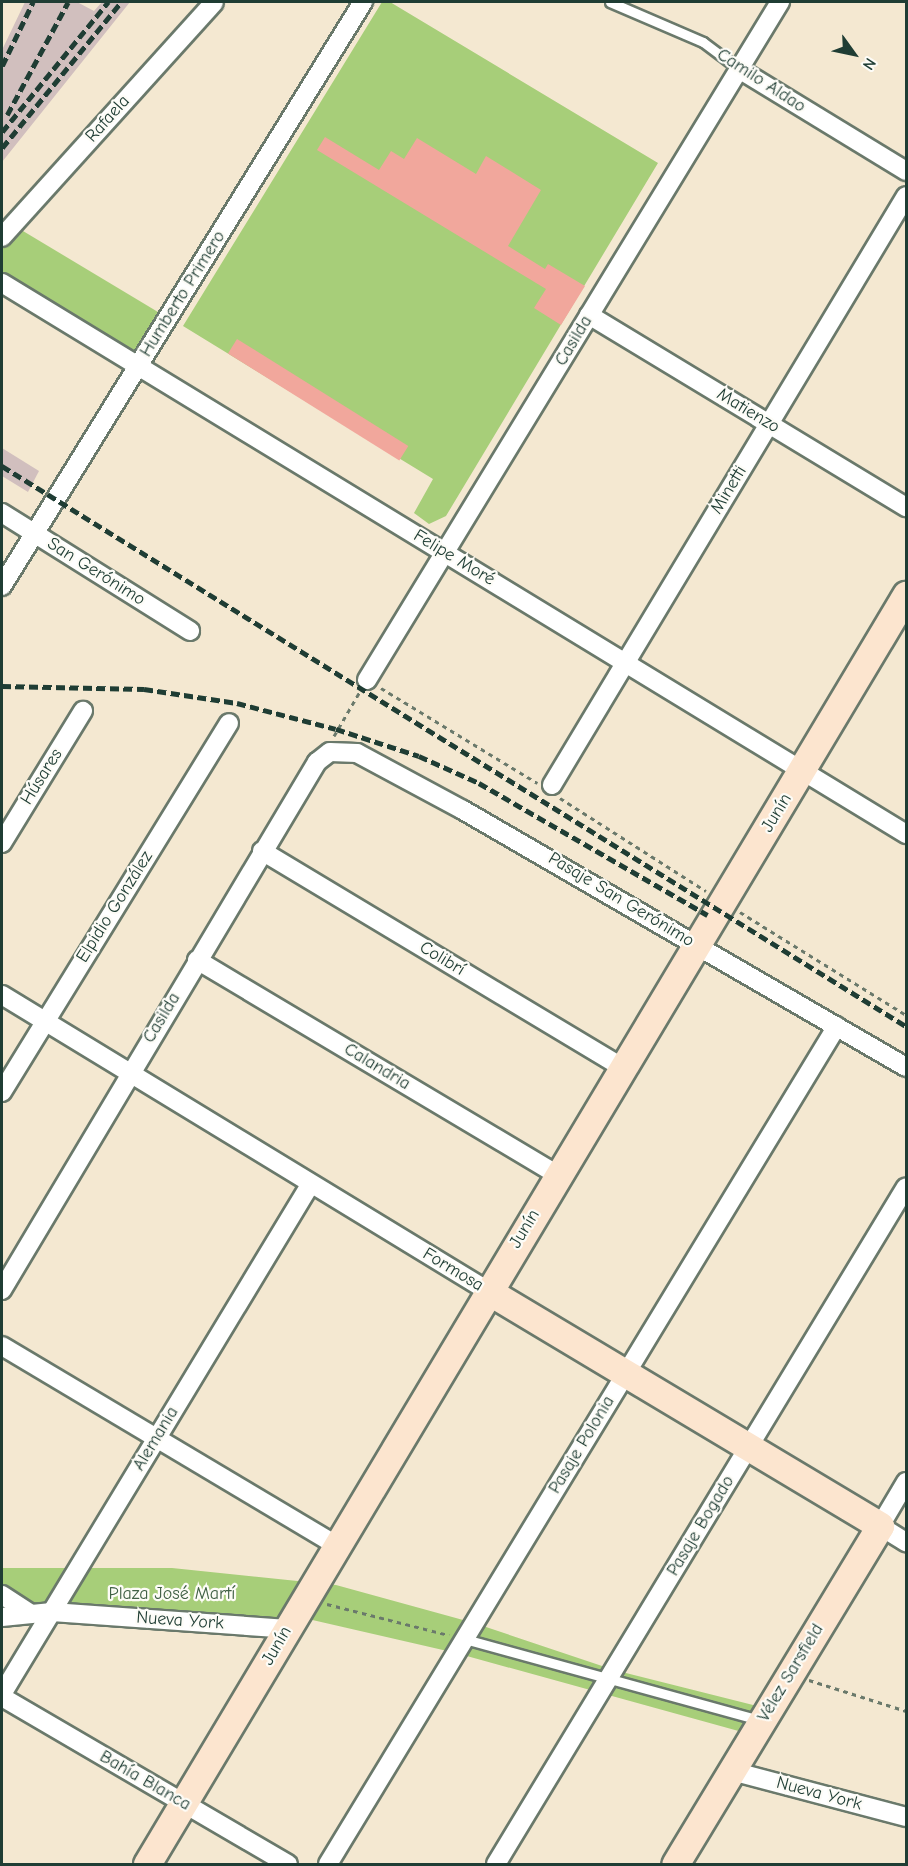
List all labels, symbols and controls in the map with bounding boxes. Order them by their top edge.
north arrow [824,24,884,84]
street label: Camilo Aldao [713,44,809,118]
text: N [859,55,879,73]
street label: Rafaela [81,91,135,147]
street label: Humberto Primero [136,227,230,361]
street label: Casilda [551,312,597,370]
street label: Matienzo [713,384,783,438]
street label: Minetti [706,462,752,518]
street label: Felipe Moré [409,525,499,591]
street label: San Gerónimo [43,533,149,611]
street label: Húsares [16,745,68,809]
street label: Junín [757,790,797,836]
street label: Elpidio González [72,847,158,967]
street label: Pasaje San Gerónimo [544,848,698,952]
street label: Colibrí [415,937,469,981]
street label: Casilda [139,989,185,1047]
street label: Calandria [340,1039,414,1095]
street label: Junín [505,1206,545,1252]
street label: Formosa [419,1243,487,1297]
street label: Pasaje Polonia [544,1392,620,1498]
street label: Alemania [128,1403,184,1475]
street label: Pasaje Bogado [663,1472,739,1580]
park label: Plaza José Martí [109,1583,235,1605]
street label: Nueva York [136,1607,224,1635]
street label: Vélez Sarsfield [753,1620,829,1726]
street label: Junín [257,1623,297,1669]
street label: Bahía Blanca [96,1746,194,1816]
street label: Nueva York [774,1772,864,1816]

